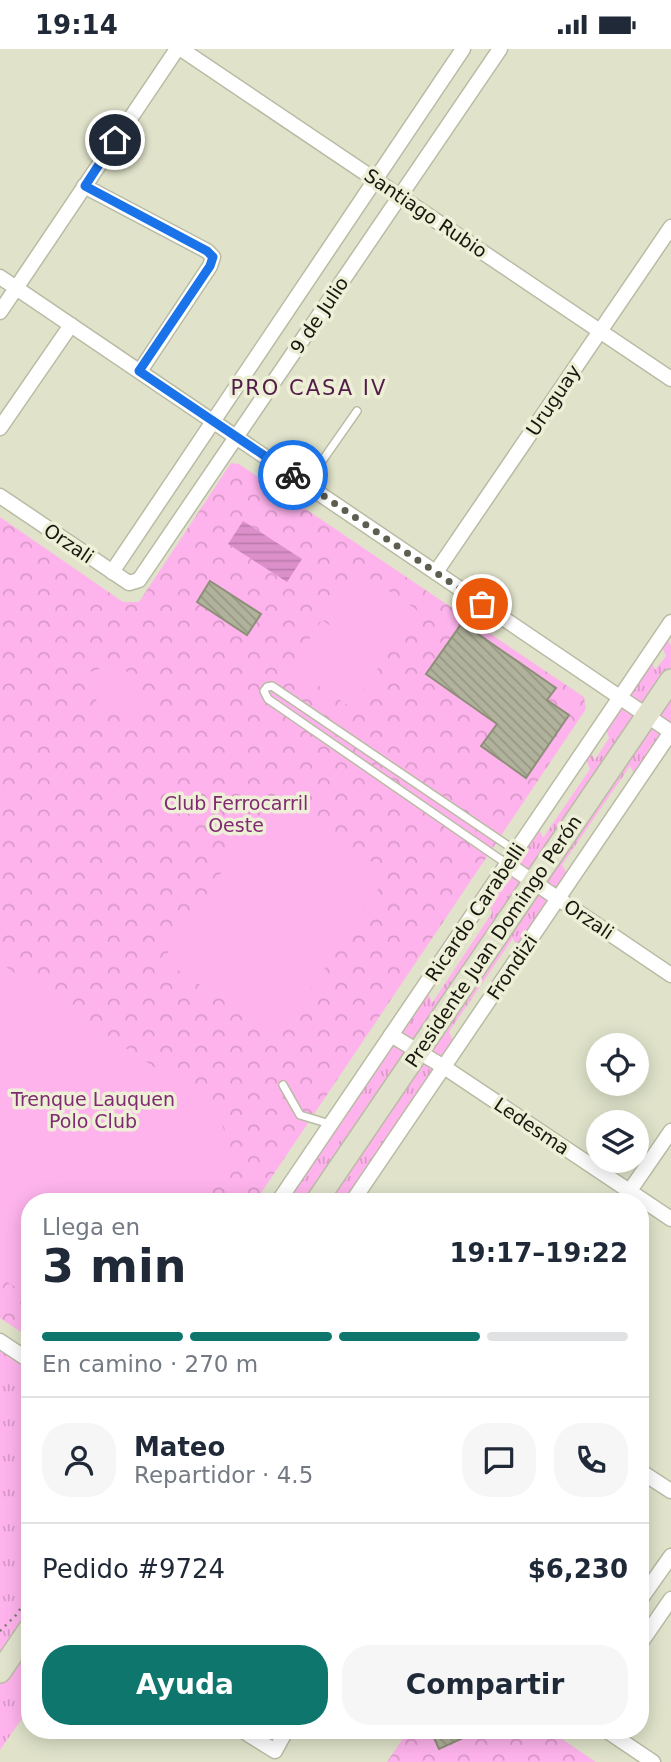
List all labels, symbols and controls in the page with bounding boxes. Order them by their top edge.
text: 19:14 [35,10,118,40]
pin [85,110,145,170]
icon: home [96,121,134,159]
street label: Santiago Rubio [360,164,492,262]
street label: 9 de Julio [285,272,353,358]
street label: Uruguay [521,360,585,440]
district label: PRO CASA IV [231,376,387,400]
courier [258,440,328,510]
icon: bike [274,456,312,494]
street label: Orzali [40,519,98,567]
pin [452,574,512,634]
icon: bag [463,585,501,623]
park label: Club Ferrocarril Oeste [164,792,308,836]
street label: Presidente Juan Domingo Perón [400,811,586,1071]
street label: Ricardo Carabelli [421,839,529,985]
street label: Orzali [560,895,618,943]
street label: Frondizi [482,931,542,1003]
map controls [586,1033,649,1173]
button: locate [586,1033,649,1096]
park label: Trenque Lauquen Polo Club [10,1088,175,1132]
street label: Ledesma [490,1093,574,1159]
button: layers [586,1110,649,1173]
text: Llega en [42,1214,140,1240]
text: 19:17–19:22 [449,1238,628,1268]
text: 3 min [42,1239,186,1293]
text: En camino · 270 m [42,1351,258,1377]
button: person [42,1423,116,1497]
button: chat [462,1423,536,1497]
button: phone [554,1423,628,1497]
text: Mateo [134,1432,225,1462]
text: Repartidor · 4.5 [134,1462,313,1488]
text: Pedido #9724 [42,1554,225,1584]
text: $6,230 [528,1554,628,1584]
button: Ayuda [42,1645,328,1725]
button: Compartir [342,1645,628,1725]

